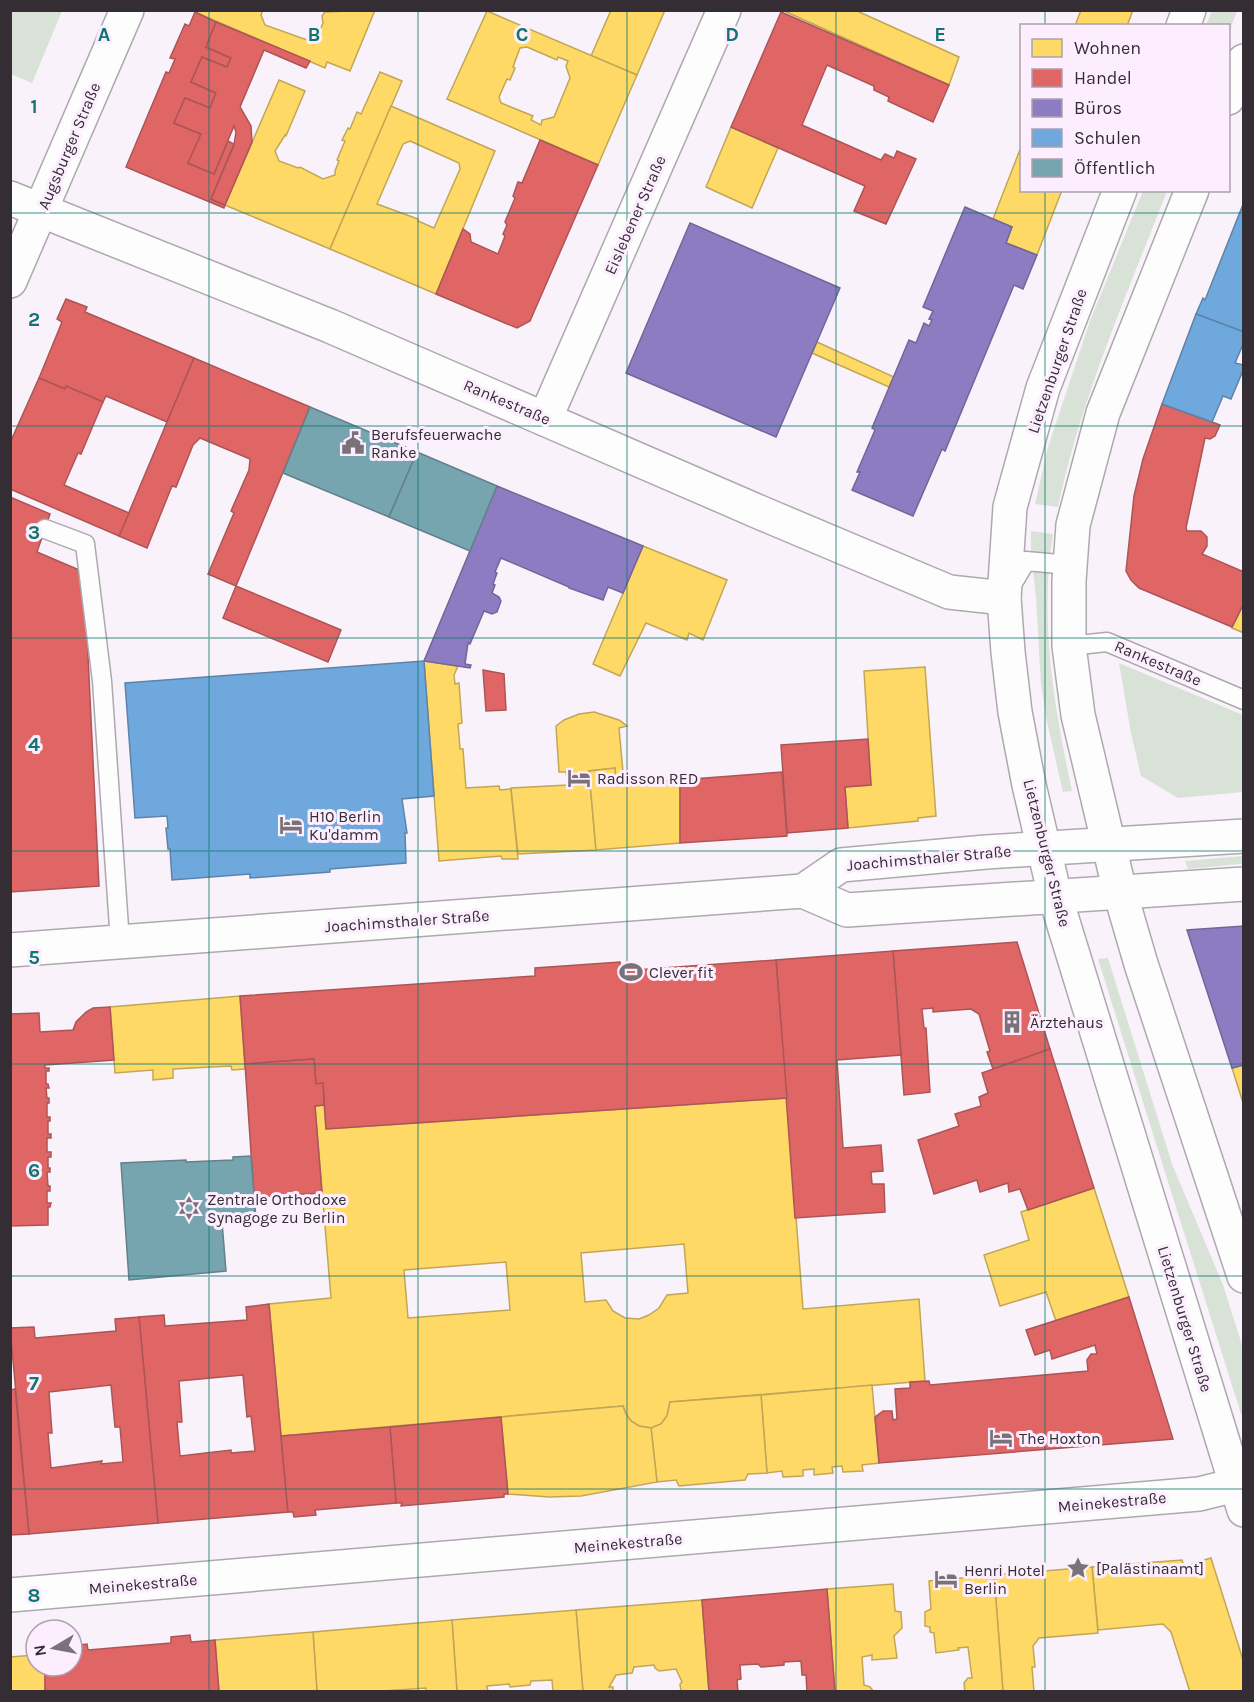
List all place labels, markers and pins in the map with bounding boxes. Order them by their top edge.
place label: Berufsfeuerwache Ranke [371,425,502,462]
public building icon: Berufsfeuerwache Ranke [340,430,366,456]
hotel icon: Radisson RED [566,765,592,791]
place label: Radisson RED [597,769,698,788]
place label: H10 Berlin Ku'damm [309,807,381,844]
hotel icon: H10 Berlin Ku'damm [278,812,304,838]
sports icon: Clever fit [618,959,644,985]
place label: Clever fit [649,963,714,982]
building icon: Ärztehaus [999,1009,1025,1035]
place label: Ärztehaus [1030,1013,1103,1032]
place label: Zentrale Orthodoxe Synagoge zu Berlin [207,1190,347,1227]
synagogue icon: Zentrale Orthodoxe Synagoge zu Berlin [176,1195,202,1221]
hotel icon: The Hoxton [988,1425,1014,1451]
place label: The Hoxton [1019,1429,1101,1448]
place icon: [Palästinaamt] [1065,1555,1091,1581]
place label: [Palästinaamt] [1096,1559,1204,1578]
place label: Henri Hotel Berlin [964,1561,1045,1598]
hotel icon: Henri Hotel Berlin [933,1566,959,1592]

